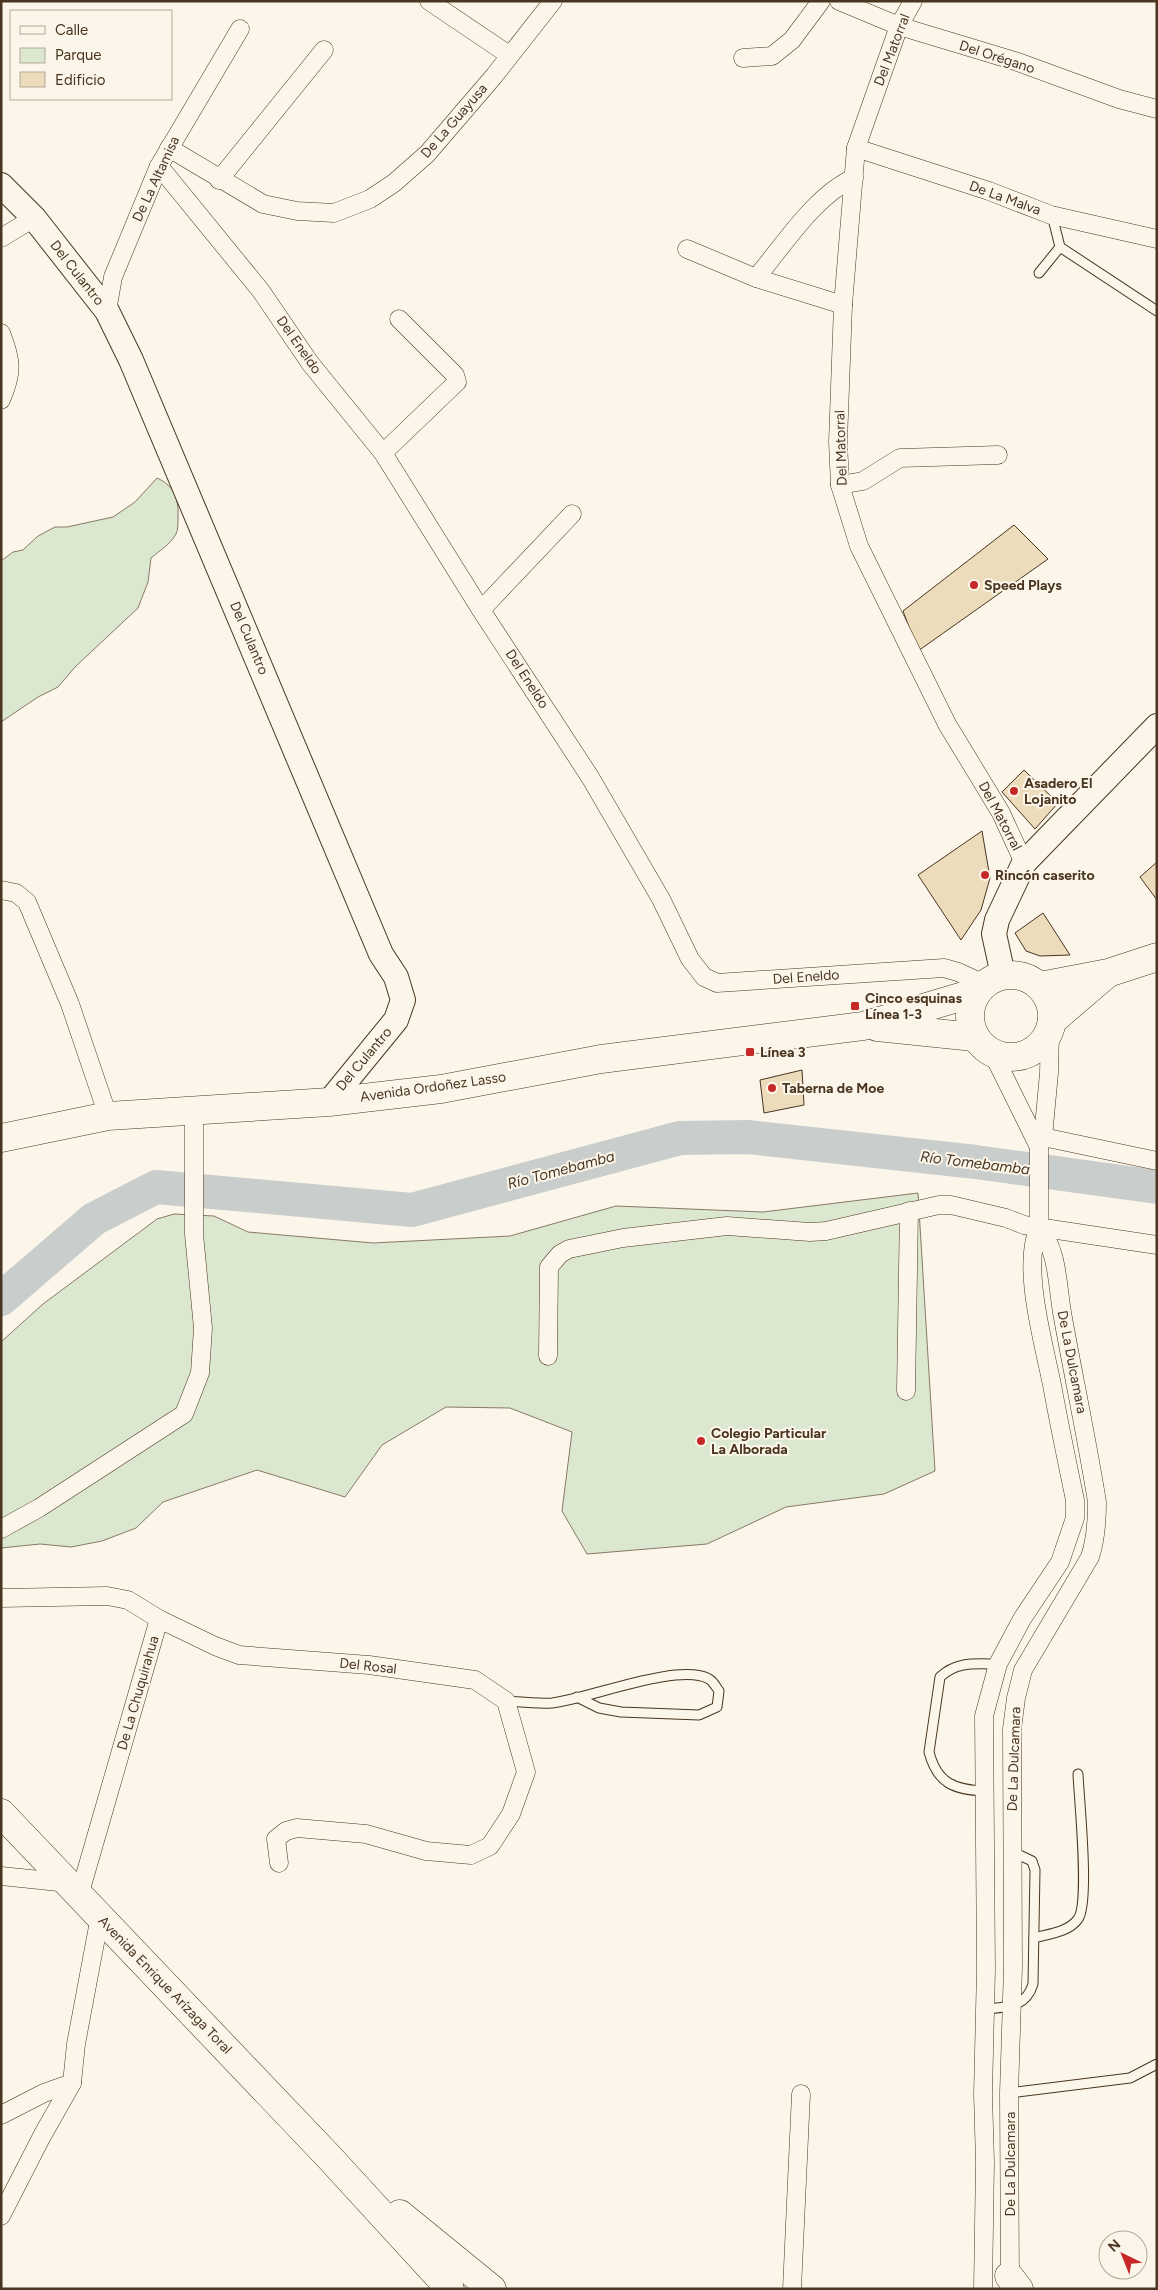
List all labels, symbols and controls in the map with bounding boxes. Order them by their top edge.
legend [10,10,172,100]
street label: Del Matorral [870,12,914,88]
text: Calle [55,21,88,39]
street label: Del Orégano [957,37,1037,77]
text: Parque [55,46,102,64]
text: Edificio [55,71,106,89]
street label: De La Guayusa [417,80,491,162]
street label: De La Altamisa [129,134,183,224]
street label: De La Malva [967,177,1043,219]
street label: Del Culantro [46,237,108,309]
street label: Del Eneldo [273,313,325,377]
street label: Del Matorral [831,410,851,486]
place label: Speed Plays [984,577,1062,594]
marker: Speed Plays [968,579,980,591]
street label: Del Culantro [226,599,272,677]
street label: Del Eneldo [502,646,552,712]
place label: Asadero El Lojanito [1024,775,1093,808]
street label: Del Matorral [975,779,1025,853]
marker: Asadero El Lojanito [1008,785,1020,797]
place label: Rincón caserito [995,867,1095,884]
marker: Rincón caserito [979,869,991,881]
street label: Del Eneldo [772,966,840,988]
place label: Cinco esquinas Línea 1-3 [865,990,962,1023]
marker: Cinco esquinas Línea 1-3 [849,1000,861,1012]
street label: Del Culantro [332,1024,396,1094]
place label: Línea 3 [760,1044,806,1061]
marker: Línea 3 [744,1046,756,1058]
street label: Avenida Ordoñez Lasso [359,1068,507,1106]
place label: Taberna de Moe [782,1080,884,1097]
marker: Taberna de Moe [766,1082,778,1094]
water label: Río Tomebamba [505,1147,617,1193]
water label: Río Tomebamba [919,1147,1031,1179]
street label: De La Dulcamara [1054,1309,1090,1415]
place label: Colegio Particular La Alborada [711,1425,827,1458]
marker: Colegio Particular La Alborada [695,1435,707,1447]
street label: De La Chuquirahua [114,1634,162,1752]
street label: Del Rosal [339,1655,397,1677]
street label: De La Dulcamara [1004,1706,1024,1812]
street label: Avenida Enrique Arízaga Toral [95,1912,235,2058]
street label: De La Dulcamara [1002,2112,1019,2216]
north arrow [1098,2230,1148,2280]
text: N [1105,2236,1124,2256]

